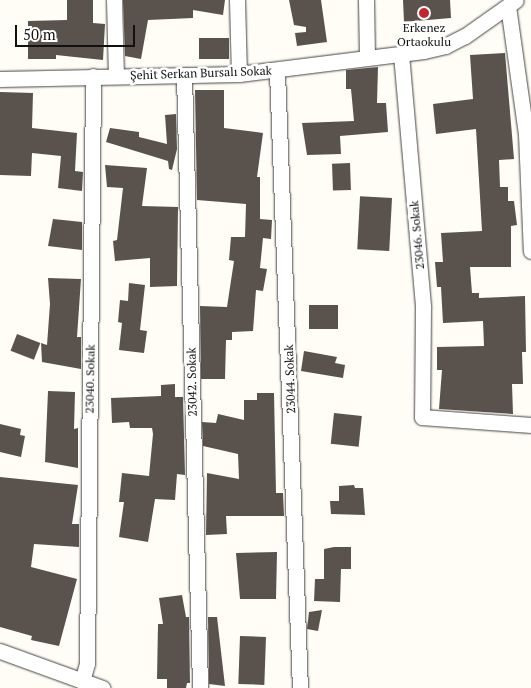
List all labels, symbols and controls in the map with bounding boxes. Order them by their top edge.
marker: Erkenez Ortaokulu [418,7,430,19]
scale bar [18,15,138,47]
place label: Erkenez Ortaokulu [397,21,451,49]
text: 50 m [23,24,56,44]
street label: Şehit Serkan Bursalı Sokak [130,63,272,83]
street label: 23046. Sokak [407,200,427,270]
street label: 23040. Sokak [82,344,98,414]
street label: 23044. Sokak [282,344,298,414]
street label: 23042. Sokak [184,347,200,417]

